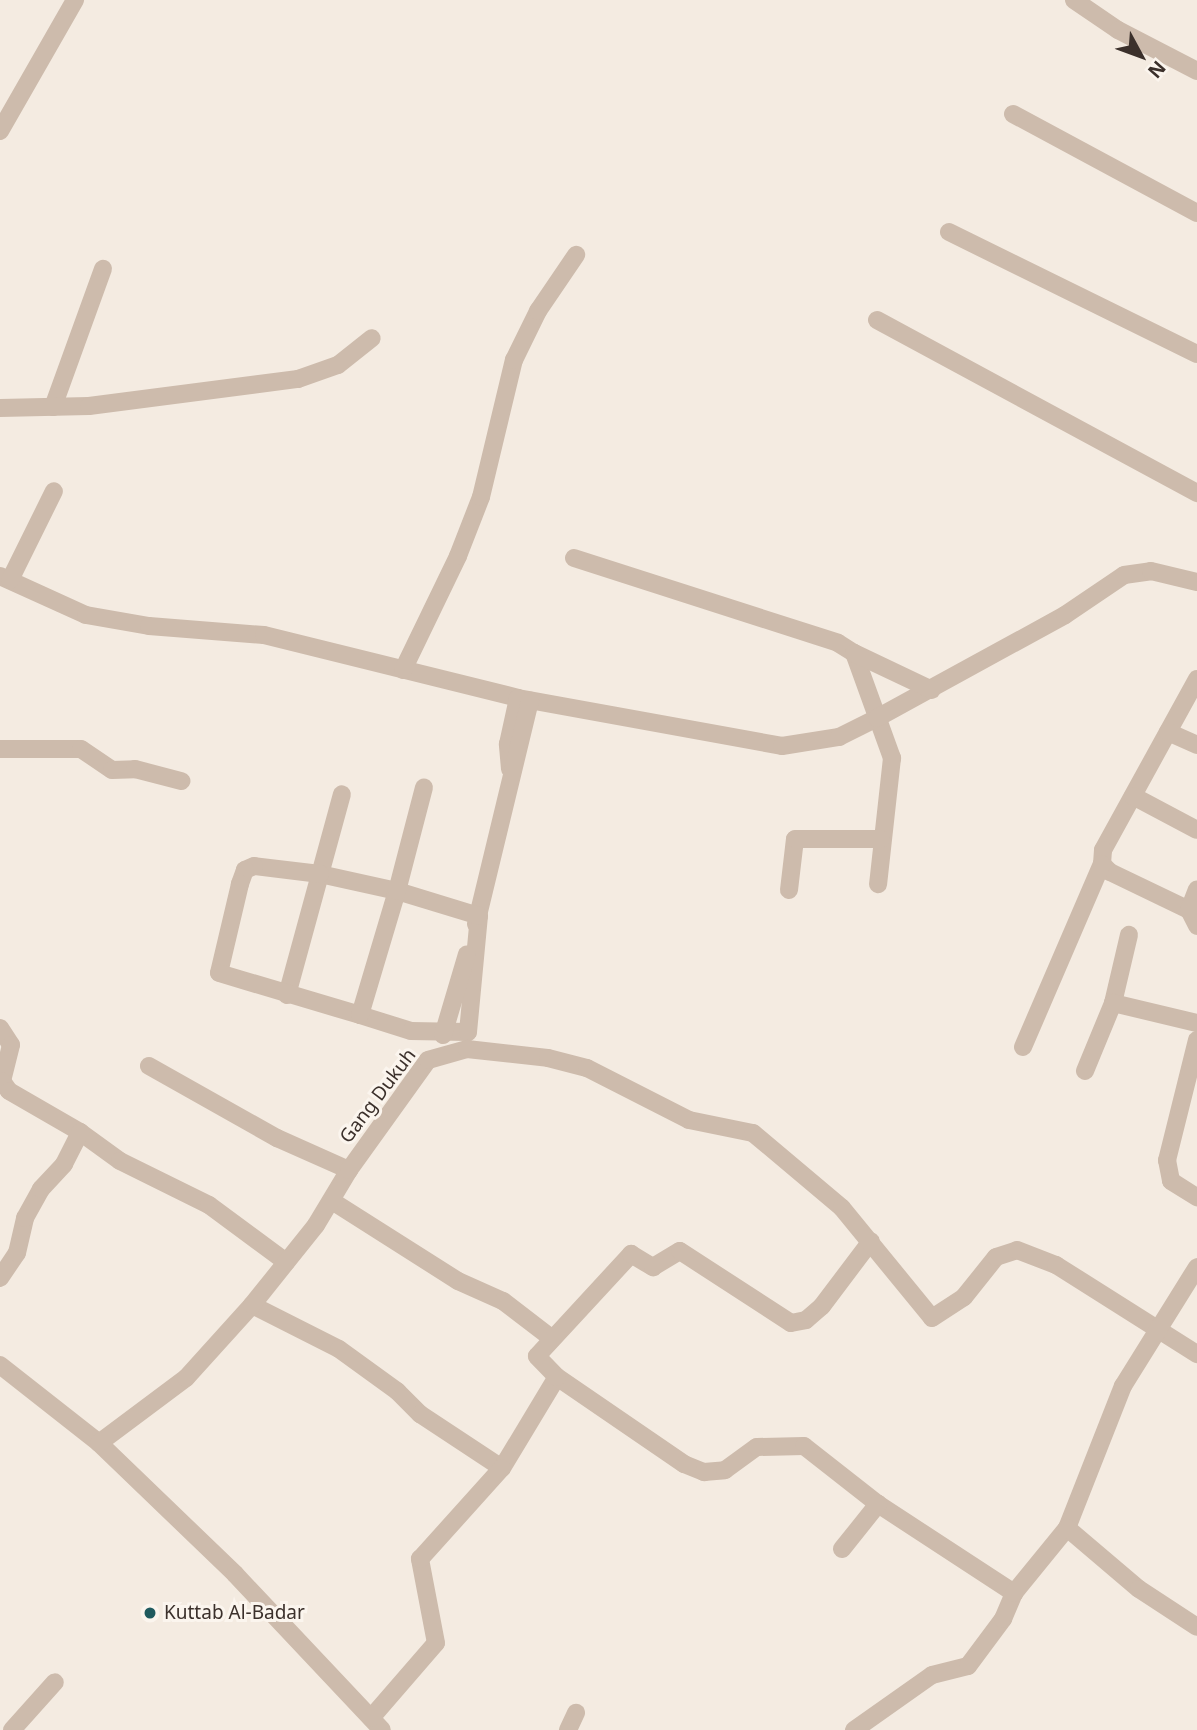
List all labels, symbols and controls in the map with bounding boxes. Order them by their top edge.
north arrow [1106,21,1176,91]
text: N [1142,55,1172,84]
street label: Gang Dukuh [335,1044,421,1148]
place label: Kuttab Al-Badar [164,1602,305,1624]
marker: Kuttab Al-Badar [142,1605,158,1621]

